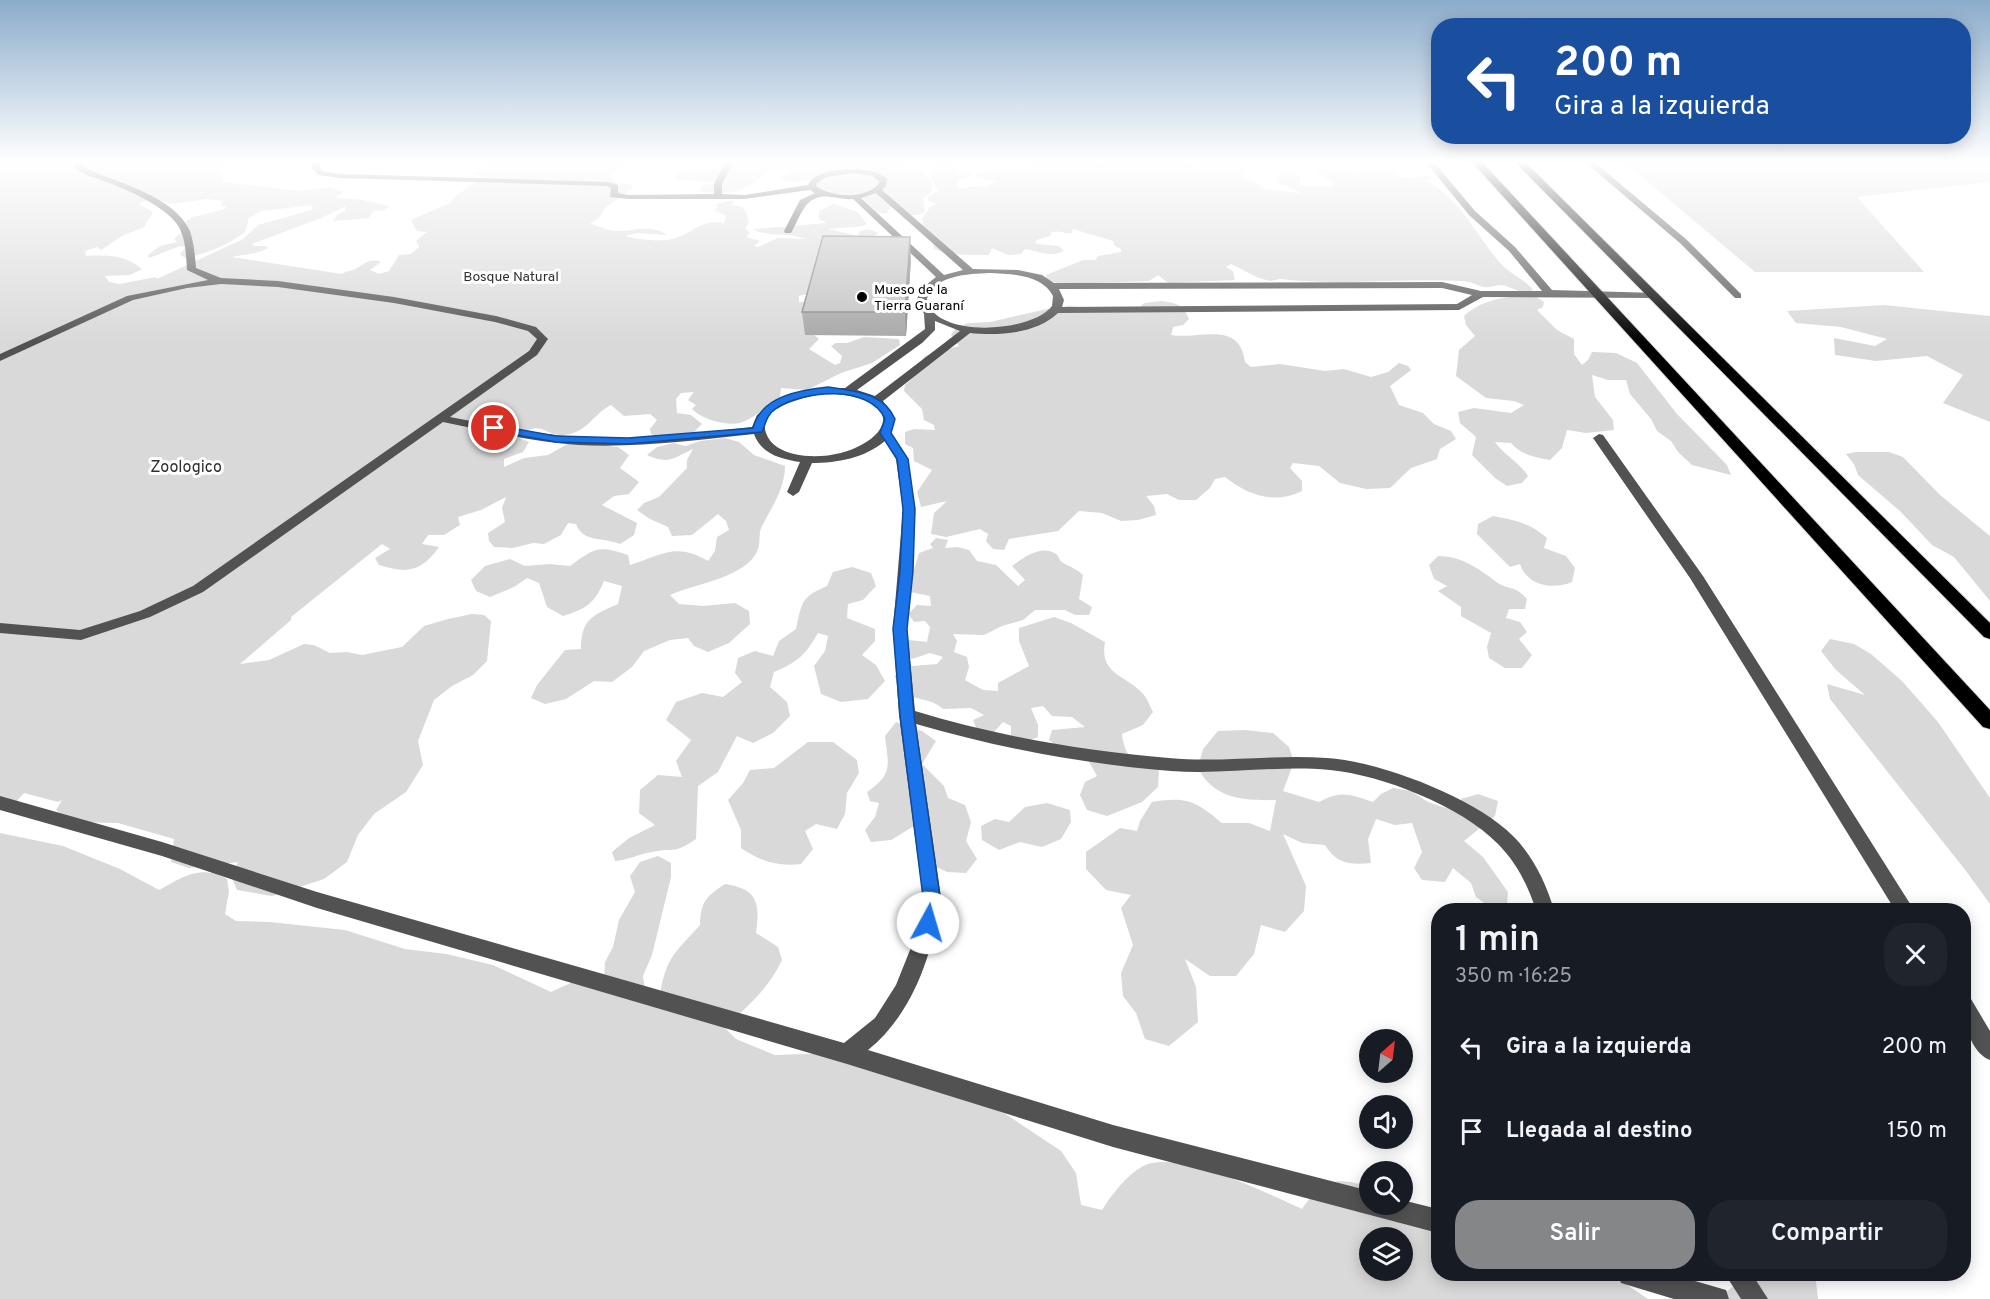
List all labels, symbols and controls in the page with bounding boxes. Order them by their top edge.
text: 200 m [1554,38,1682,91]
icon: left [1455,42,1533,120]
text: Gira a la izquierda [1554,90,1770,124]
park label: Bosque Natural [463,269,559,286]
place label: Mueso de la Tierra Guaraní [874,282,965,315]
marker: Mueso de la Tierra Guaraní [855,290,869,304]
pin [468,402,519,453]
icon: arrive [477,411,510,444]
park label: Zoologico [150,458,222,478]
position arrow [896,891,960,955]
text: 1 min [1455,918,1540,964]
button: close [1884,923,1947,986]
text: 350 m · 16:25 [1455,964,1572,990]
north arrow [1359,1029,1413,1083]
map controls [1359,1029,1413,1281]
icon: left [1455,1031,1488,1064]
text: Gira a la izquierda [1506,1034,1692,1061]
text: 200 m [1882,1034,1947,1061]
button: sound [1359,1095,1413,1149]
icon: arrive [1455,1115,1488,1148]
text: Llegada al destino [1506,1118,1692,1145]
text: 150 m [1887,1118,1947,1145]
button: search [1359,1161,1413,1215]
button: Salir [1455,1200,1695,1269]
button: Compartir [1707,1200,1947,1269]
button: layers [1359,1227,1413,1281]

